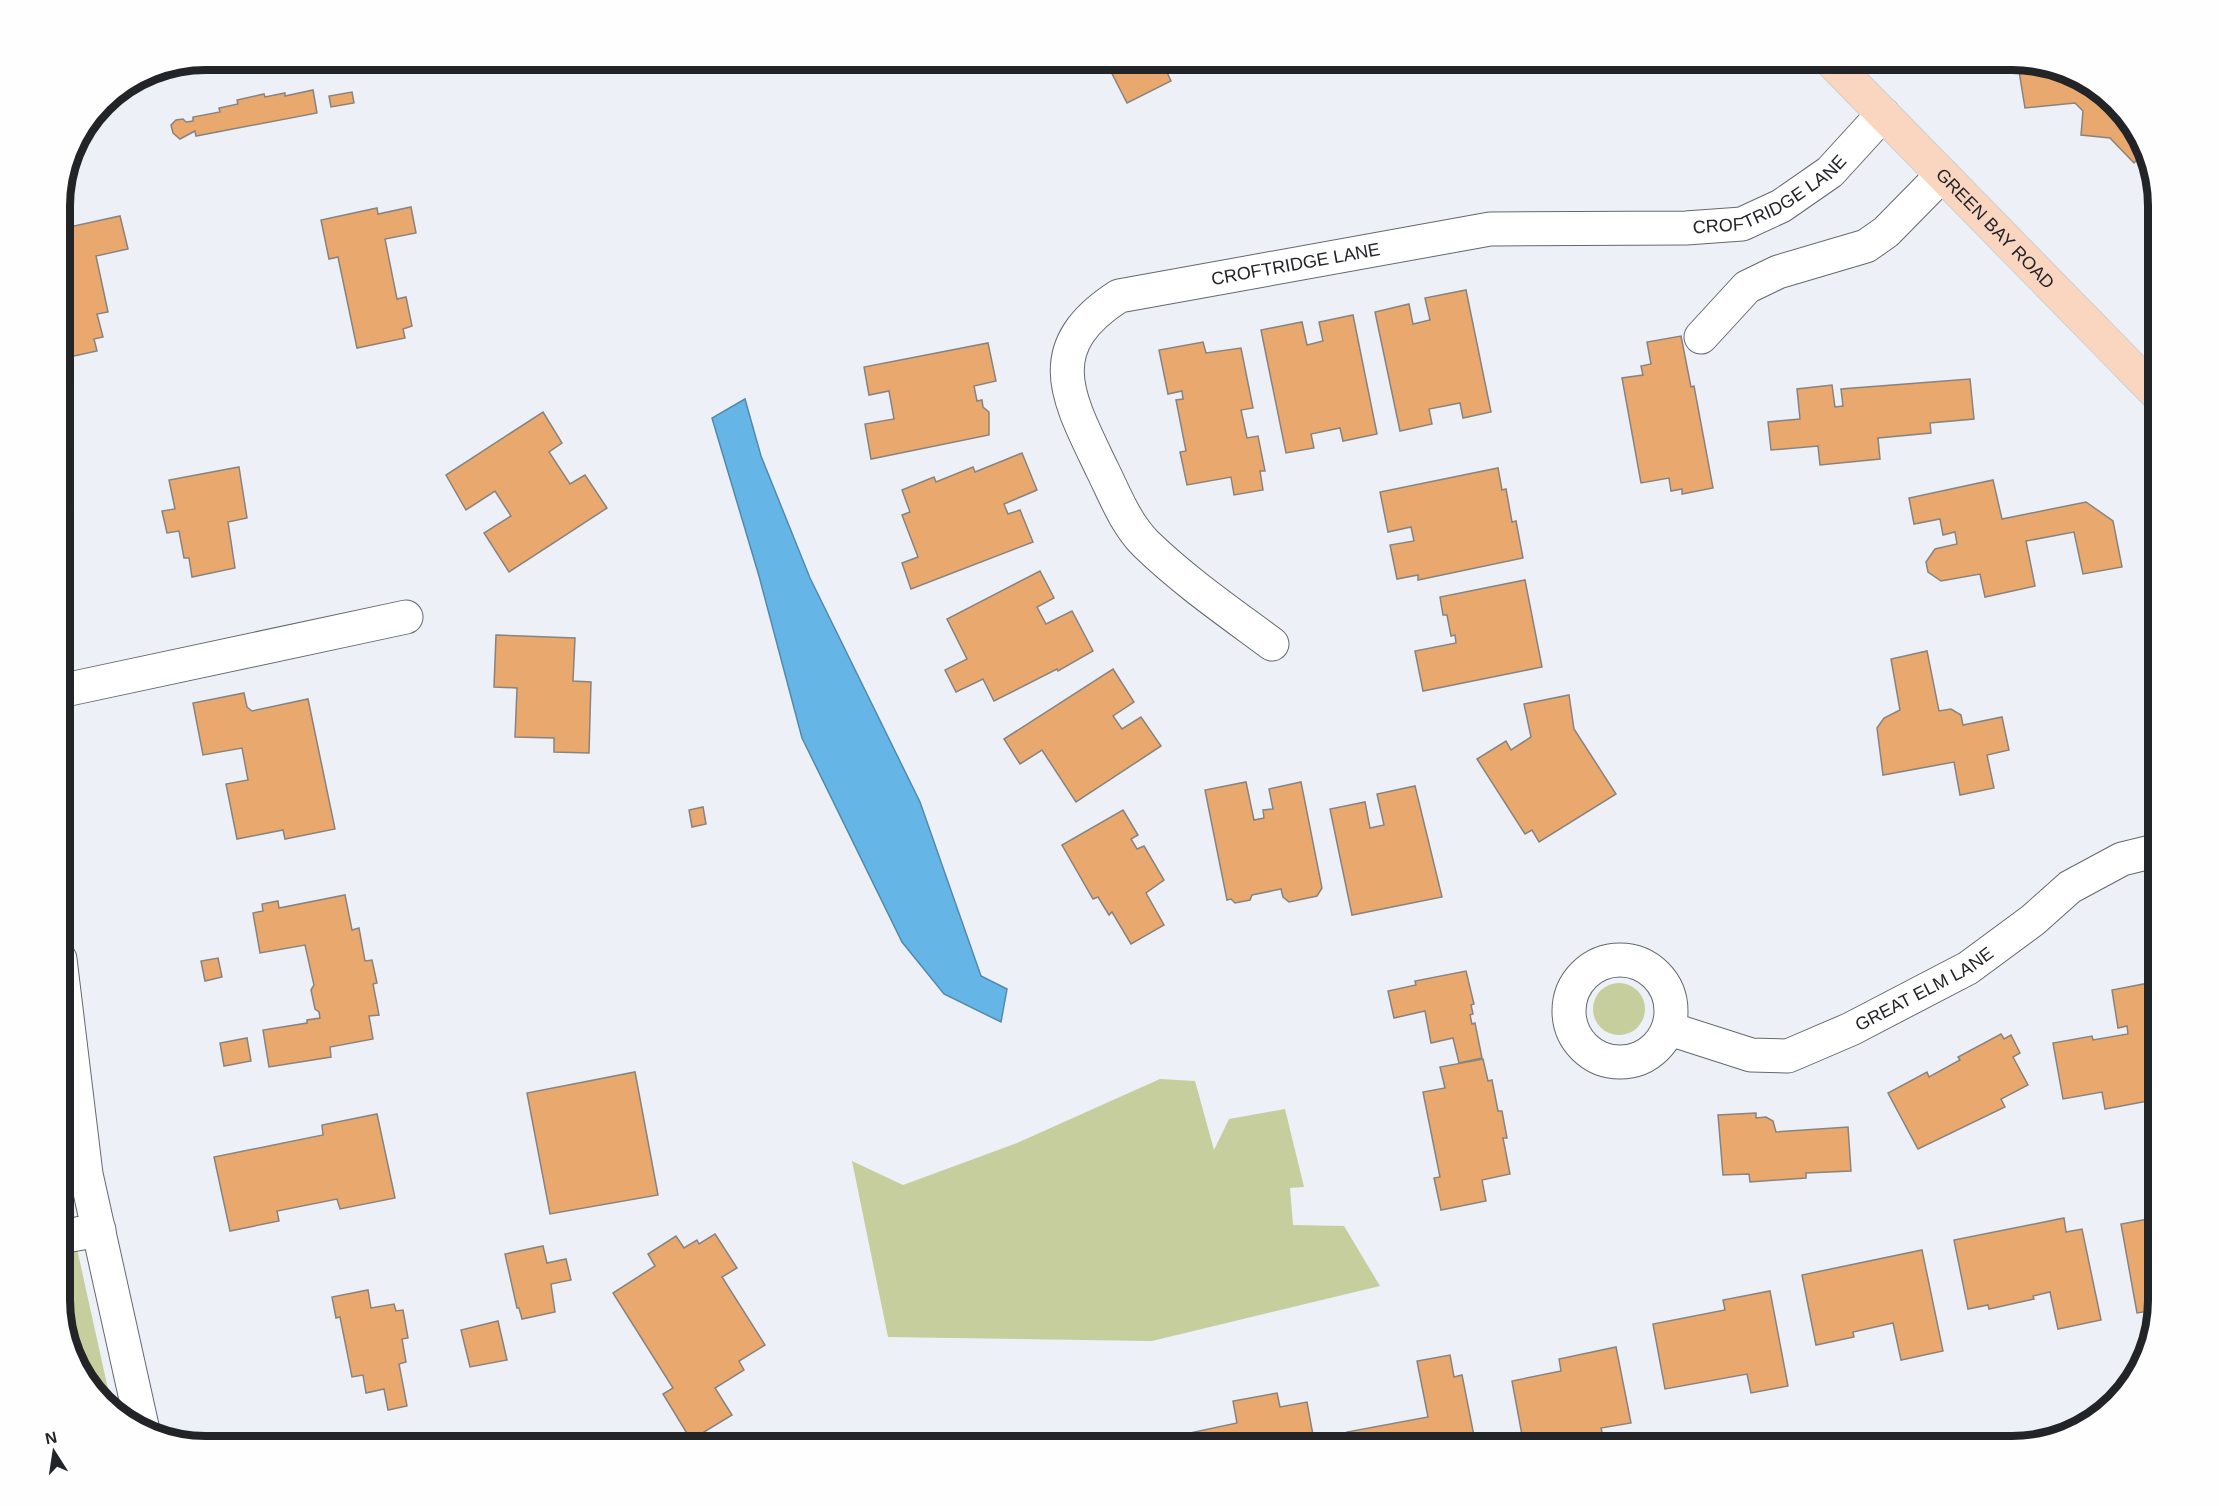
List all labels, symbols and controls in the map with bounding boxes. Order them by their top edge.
street label: CROFTRIDGE LANE [1692,151,1850,237]
street label: GREEN BAY ROAD [1932,164,2058,293]
street label: CROFTRIDGE LANE [1210,239,1382,289]
street label: GREAT ELM LANE [1852,943,1997,1035]
north arrow [24,1422,84,1482]
text: N [44,1428,58,1447]

